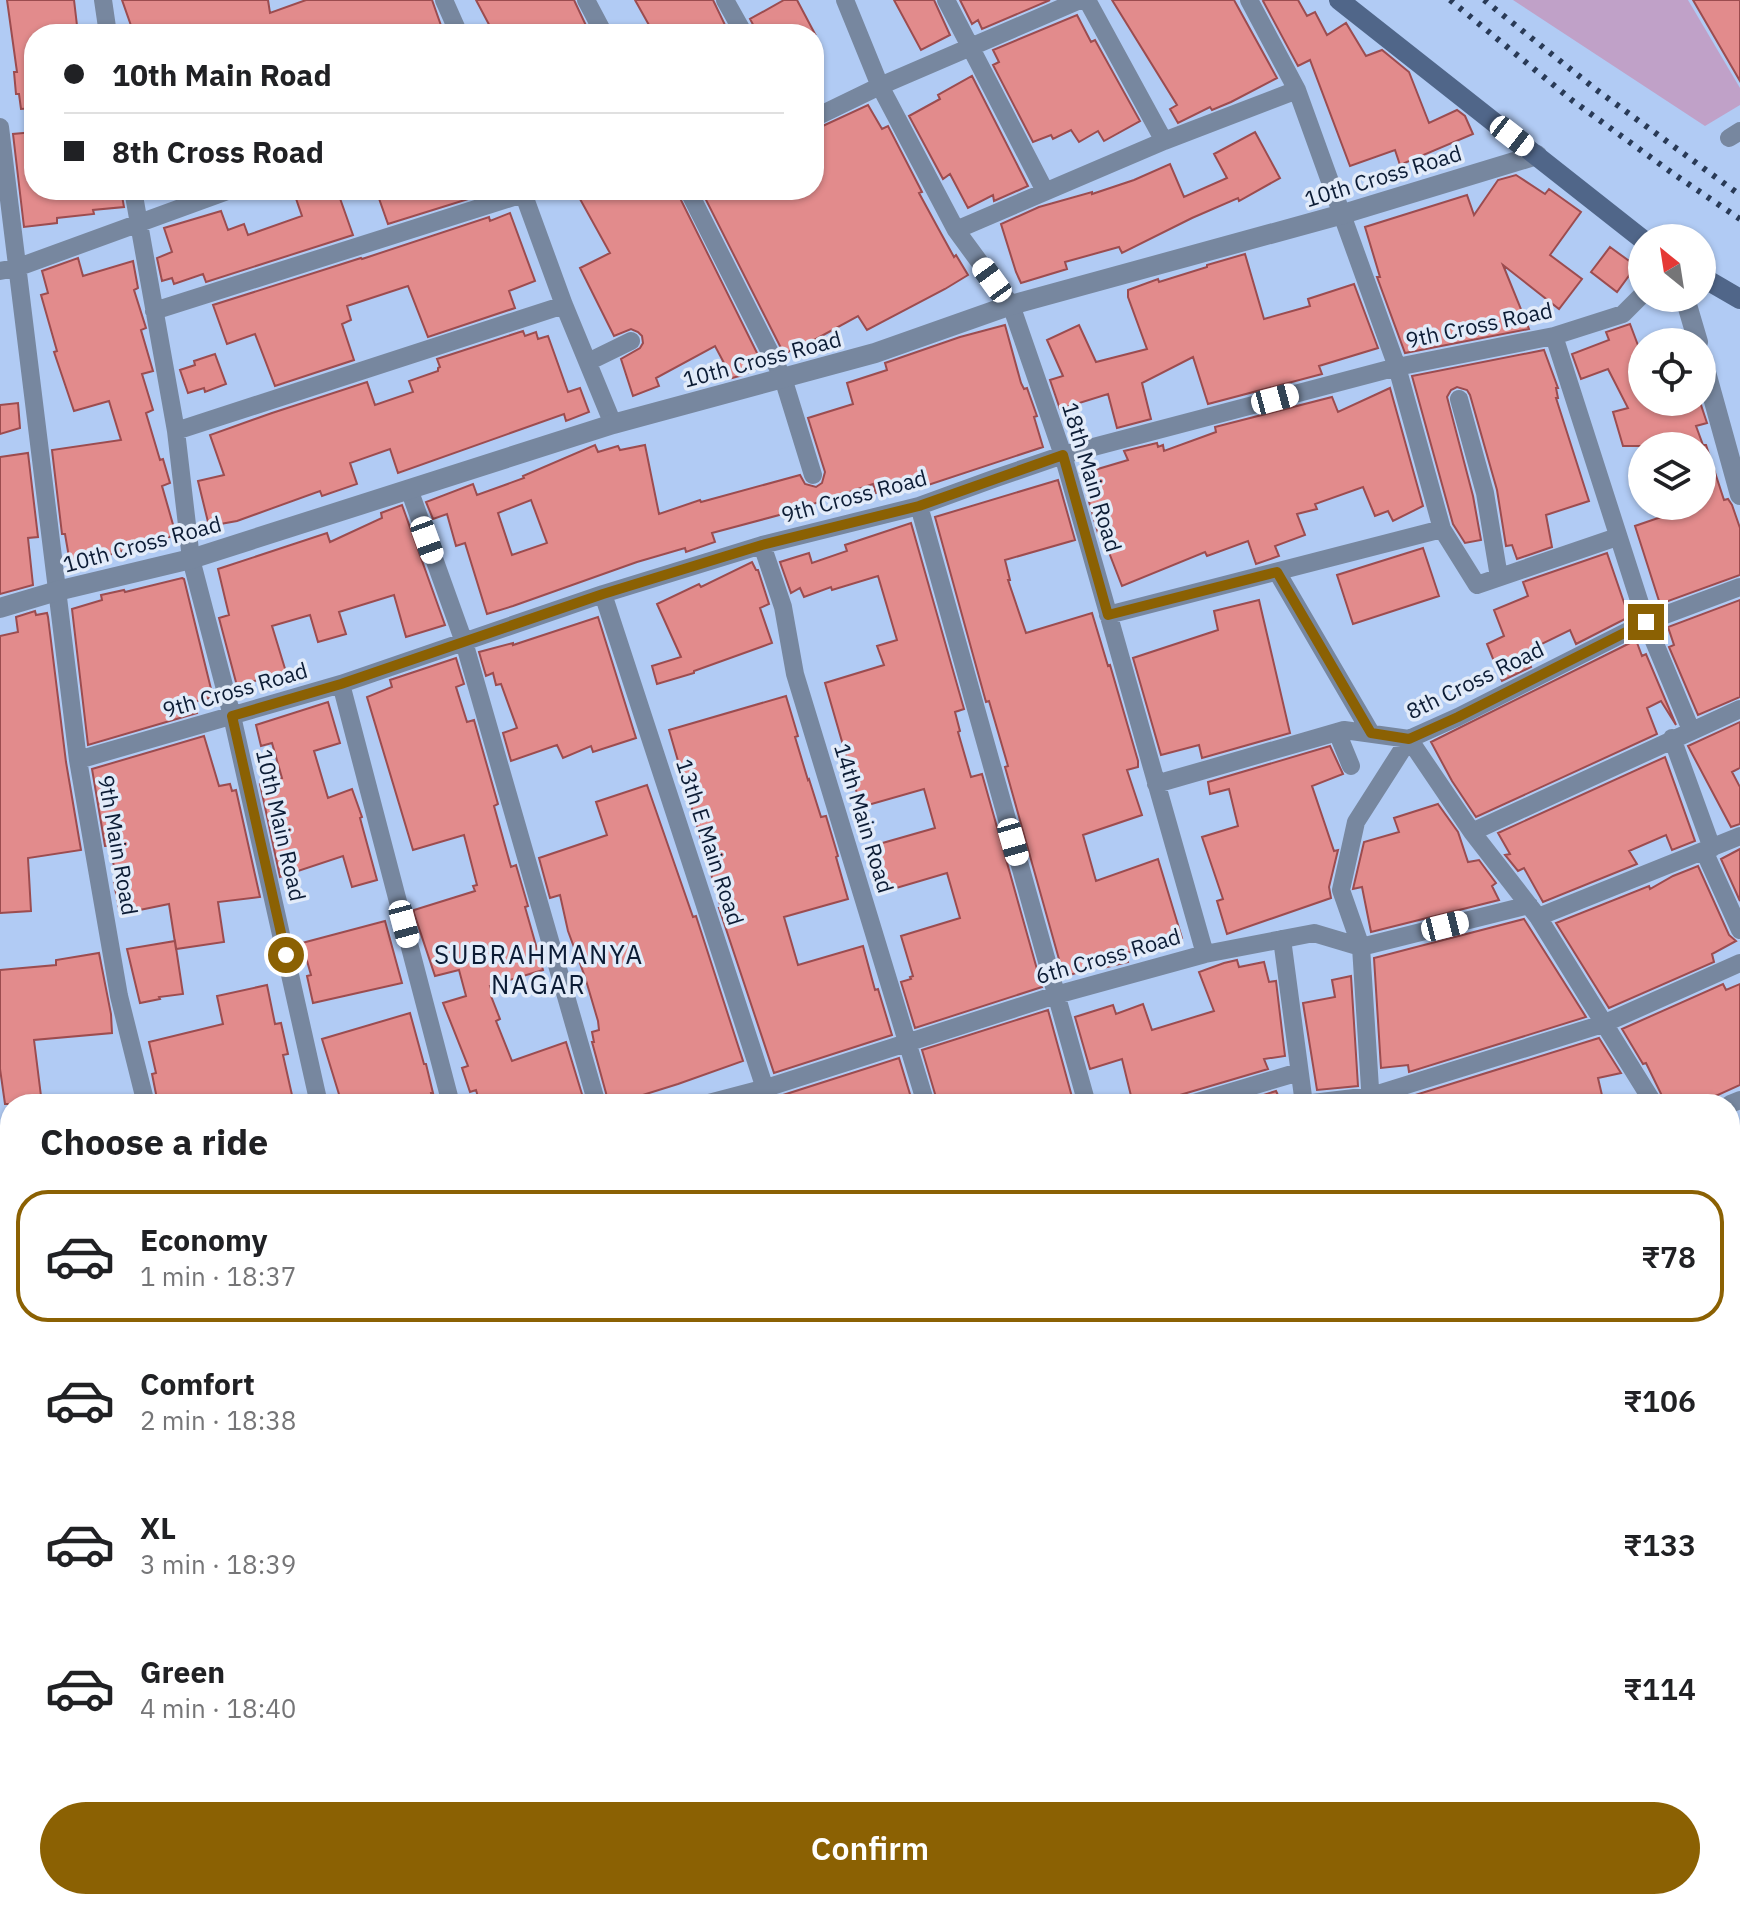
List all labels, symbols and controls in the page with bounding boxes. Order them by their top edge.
text: 10th Main Road [112,55,332,94]
car [1486,112,1538,160]
text: 8th Cross Road [112,132,324,171]
street label: 10th Cross Road [1301,138,1465,213]
north arrow [1628,224,1716,312]
map controls [1628,224,1716,520]
car [968,254,1016,306]
street label: 9th Cross Road [1403,295,1555,354]
street label: 10th Cross Road [679,323,844,394]
button: locate [1628,328,1716,416]
car [1249,381,1301,417]
street label: 18th Main Road [1056,398,1129,555]
button: layers [1628,432,1716,520]
street label: 9th Cross Road [778,462,930,529]
street label: 10th Cross Road [59,508,224,579]
car [408,513,446,567]
route end [1628,604,1664,640]
street label: 8th Cross Road [1401,634,1548,725]
street label: 9th Cross Road [159,655,311,724]
street label: 14th Main Road [828,739,901,896]
street label: 10th Main Road [250,746,313,904]
street label: 13th E Main Road [670,755,751,929]
street label: 9th Main Road [92,772,145,917]
car [995,816,1031,868]
car [386,898,422,950]
car [1419,909,1471,943]
street label: 6th Cross Road [1032,921,1184,990]
route start [268,937,304,973]
district label: SUBRAHMANYA NAGAR [434,937,644,1001]
text: Choose a ride [40,1118,268,1165]
icon: car [44,1220,116,1292]
text: Economy [140,1220,268,1259]
text: ₹78 [1641,1237,1696,1276]
text: 1 min · 18:37 [140,1259,296,1293]
icon: car [44,1364,116,1436]
text: Comfort [140,1364,255,1403]
text: ₹106 [1623,1381,1696,1420]
text: 2 min · 18:38 [140,1403,296,1437]
icon: car [44,1508,116,1580]
text: XL [140,1508,176,1547]
text: ₹133 [1623,1525,1696,1564]
text: 3 min · 18:39 [140,1547,296,1581]
icon: car [44,1652,116,1724]
text: Green [140,1652,225,1691]
text: ₹114 [1623,1669,1696,1708]
text: 4 min · 18:40 [140,1691,296,1725]
button: Confirm [40,1802,1700,1894]

